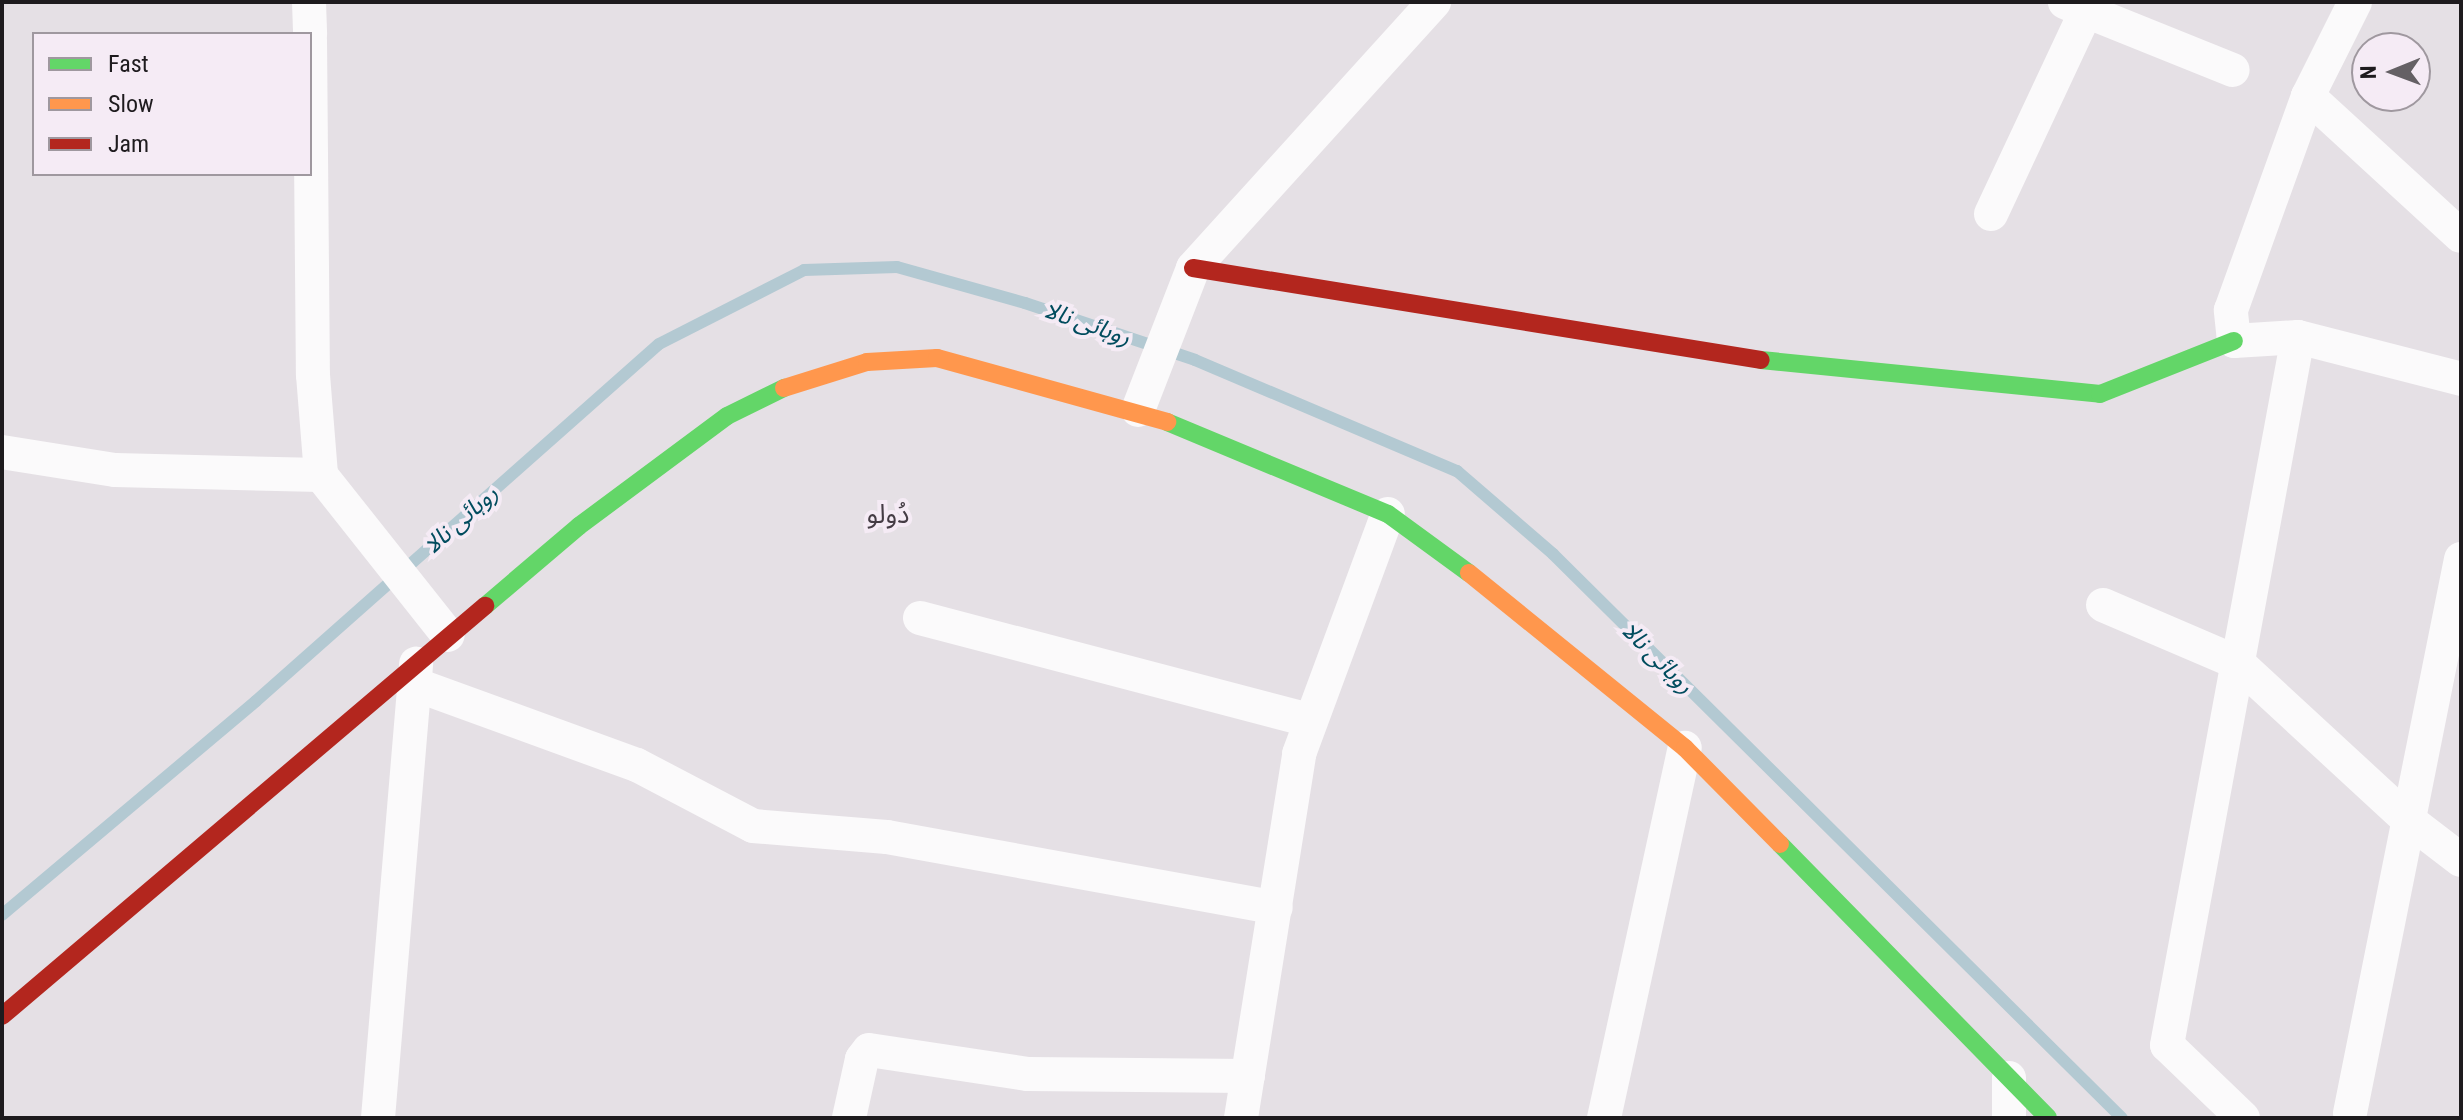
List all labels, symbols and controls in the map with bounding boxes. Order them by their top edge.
legend [32,32,312,176]
north arrow [2351,32,2431,112]
text: Fast [108,50,149,78]
text: N [2356,65,2381,79]
text: Slow [108,90,154,118]
text: Jam [108,130,149,158]
water label: روہائی نالا [1040,296,1134,352]
water label: روہائی نالا [418,479,504,561]
district label: دُولو [866,499,910,531]
water label: روہائی نالا [1615,616,1699,700]

